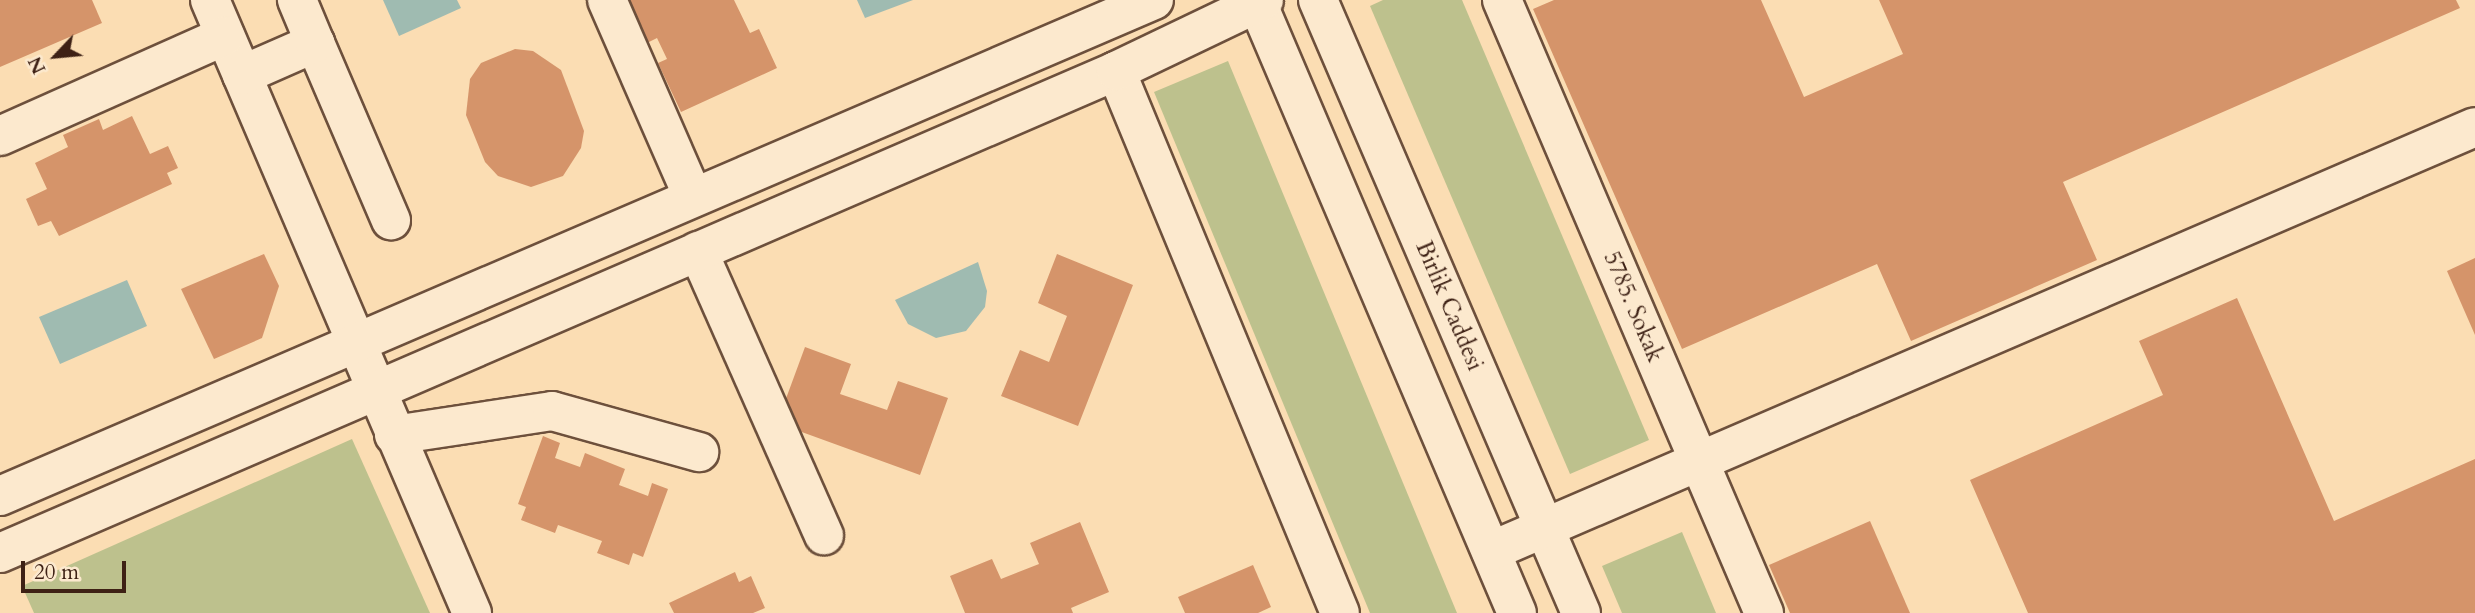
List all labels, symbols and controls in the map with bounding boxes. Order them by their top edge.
north arrow [21,21,91,91]
text: N [22,52,52,78]
street label: Birlik Caddesi [1409,237,1489,375]
street label: 5785. Sokak [1597,247,1669,367]
scale bar [24,546,130,590]
text: 20 m [34,558,79,587]

